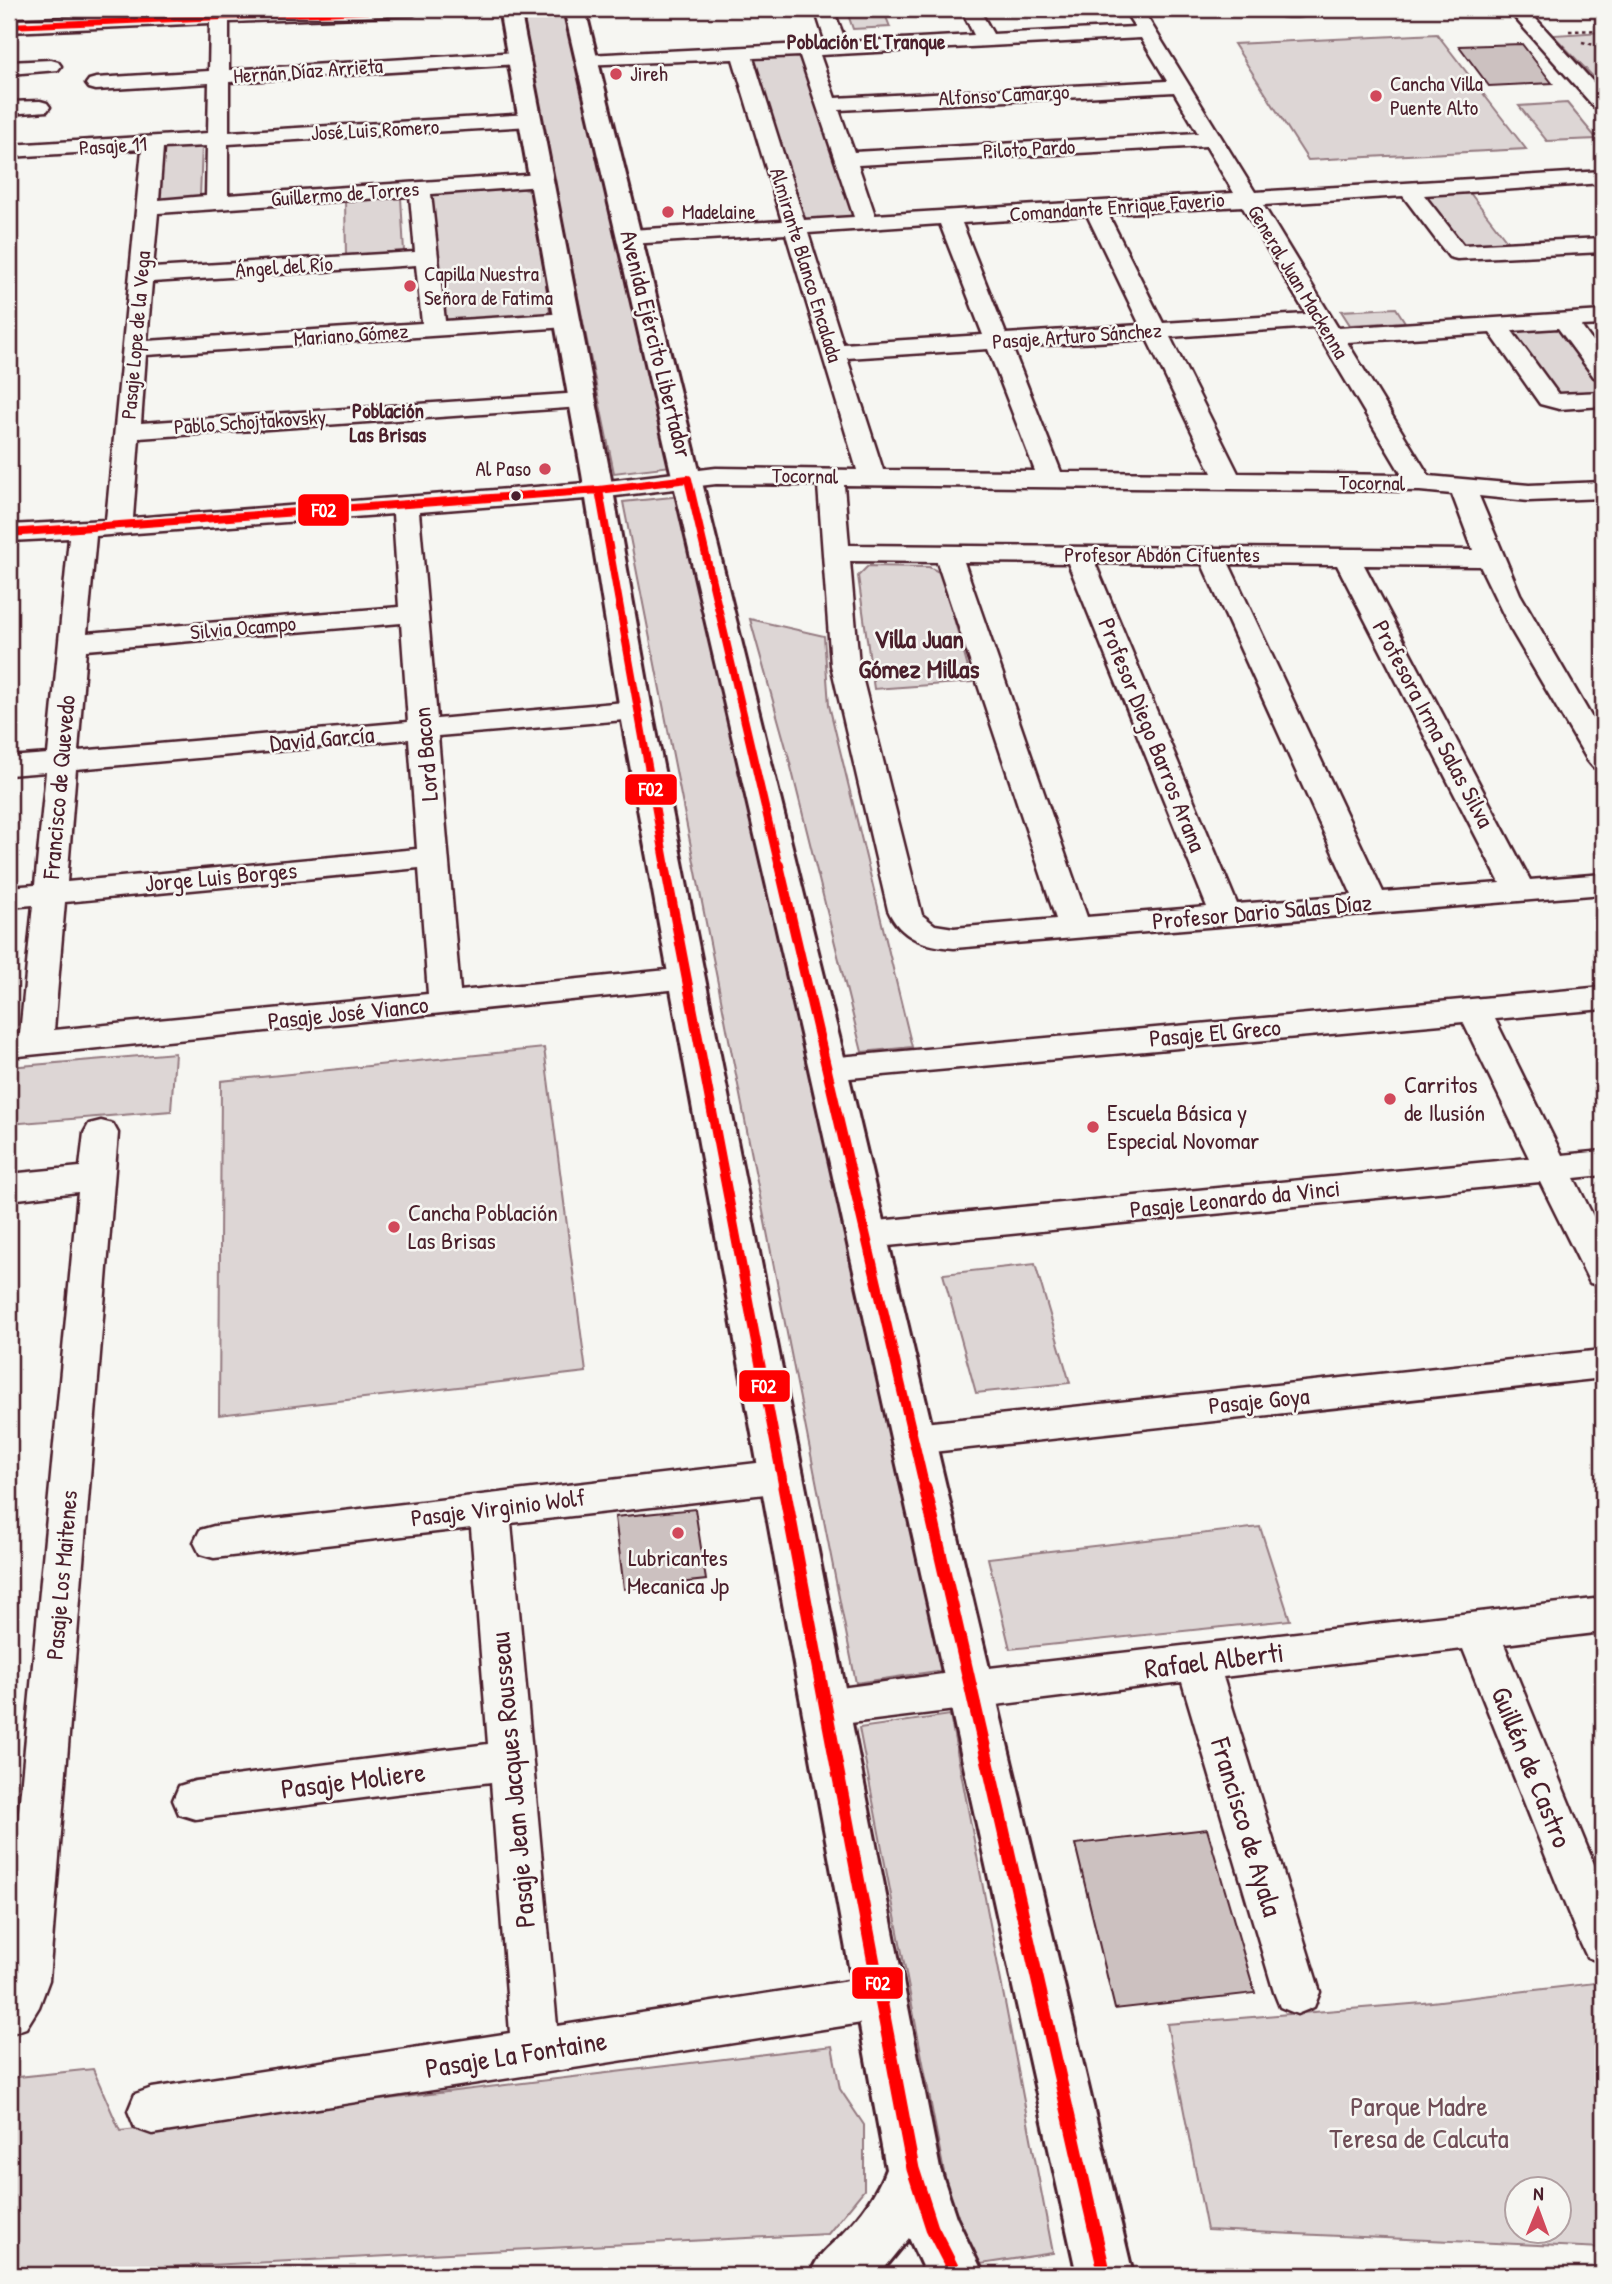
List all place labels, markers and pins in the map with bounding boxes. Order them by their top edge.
place label: Jireh [630,59,668,88]
marker: Jireh [608,66,624,82]
place label: Cancha Villa Puente Alto [1390,69,1483,122]
marker: Cancha Villa Puente Alto [1368,88,1384,104]
place label: Madelaine [682,197,756,226]
marker: Madelaine [660,204,676,220]
place label: Capilla Nuestra Señora de Fatima [424,259,553,312]
marker: Capilla Nuestra Señora de Fatima [402,278,418,294]
place label: Al Paso [475,454,531,483]
marker: Al Paso [537,461,553,477]
unlabelled marker [509,489,523,503]
place label: Carritos de Ilusión [1404,1068,1485,1128]
marker: Carritos de Ilusión [1382,1091,1398,1107]
place label: Escuela Básica y Especial Novomar [1107,1096,1259,1156]
marker: Escuela Básica y Especial Novomar [1085,1119,1101,1135]
place label: Cancha Población Las Brisas [408,1196,558,1256]
marker: Cancha Población Las Brisas [386,1219,402,1235]
marker: Lubricantes Mecanica Jp [670,1525,686,1541]
place label: Lubricantes Mecanica Jp [627,1541,729,1601]

